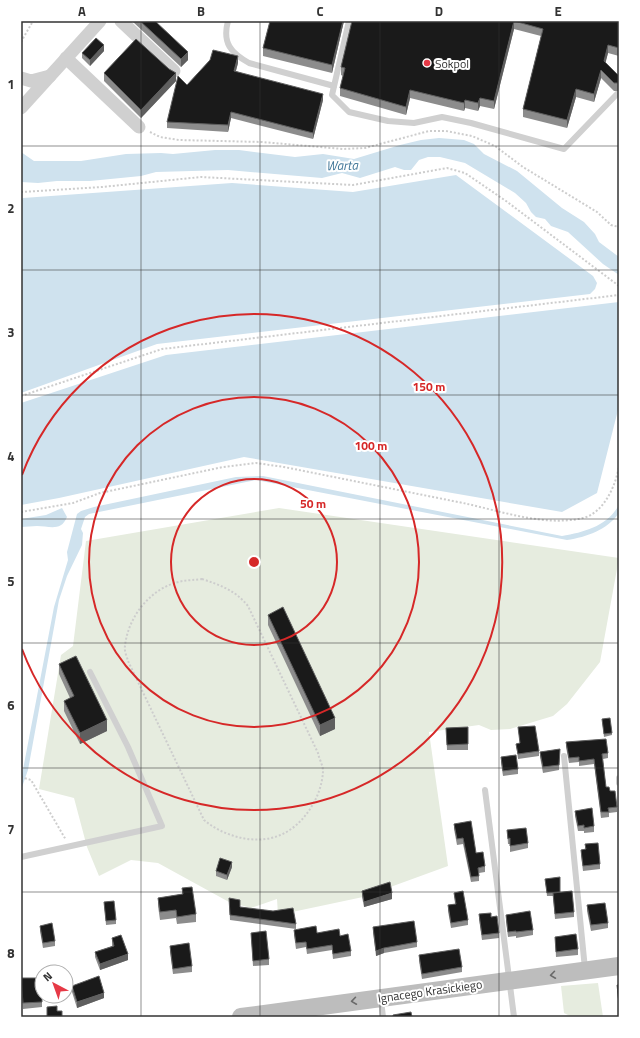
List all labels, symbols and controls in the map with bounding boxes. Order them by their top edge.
text: A [78,1,86,21]
text: B [197,1,205,21]
text: C [316,1,324,21]
text: D [435,1,443,21]
text: E [554,1,562,21]
place label: Sokpol [435,54,469,73]
marker: Sokpol [422,58,432,68]
text: 1 [7,74,15,94]
water label: Warta [326,155,360,175]
text: 2 [7,198,15,218]
text: 3 [7,322,15,342]
text: 150 m [413,377,445,396]
text: 100 m [355,436,387,455]
text: 4 [7,446,15,466]
text: 50 m [300,494,326,513]
centre of rings [247,555,261,569]
text: 5 [7,571,15,591]
text: 6 [7,695,15,715]
text: 7 [7,819,15,839]
text: 8 [7,943,15,963]
north arrow [34,964,74,1004]
text: N [39,968,56,985]
one-way arrow [550,970,556,979]
street label: Ignacego Krasickiego [377,974,483,1008]
one-way arrow [351,997,357,1006]

